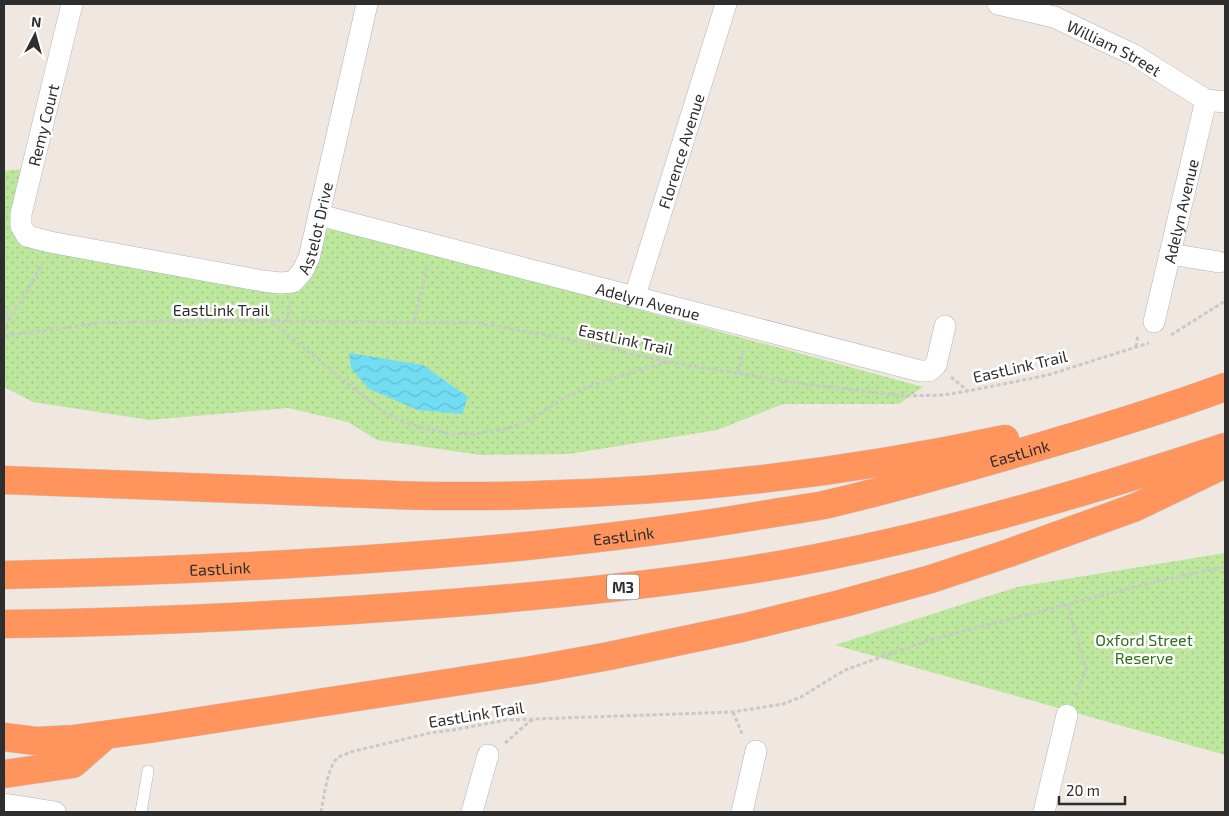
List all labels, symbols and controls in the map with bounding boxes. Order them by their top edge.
north arrow [10,10,60,60]
text: N [30,13,42,31]
street label: William Street [1064,15,1165,79]
street label: Remy Court [24,82,62,168]
street label: Florence Avenue [653,91,707,211]
street label: Adelyn Avenue [1159,157,1201,265]
street label: Astelot Drive [293,180,336,277]
street label: Adelyn Avenue [594,278,702,323]
street label: EastLink Trail [173,300,269,319]
street label: EastLink Trail [577,320,675,358]
street label: EastLink Trail [971,346,1069,386]
street label: EastLink [987,435,1052,470]
street label: EastLink [592,522,655,548]
street label: EastLink [189,557,251,579]
road number: M3 [607,574,639,600]
park label: Oxford Street Reserve [1095,630,1193,667]
street label: EastLink Trail [427,697,525,731]
scale bar [1059,774,1125,806]
text: 20 m [1066,781,1100,799]

